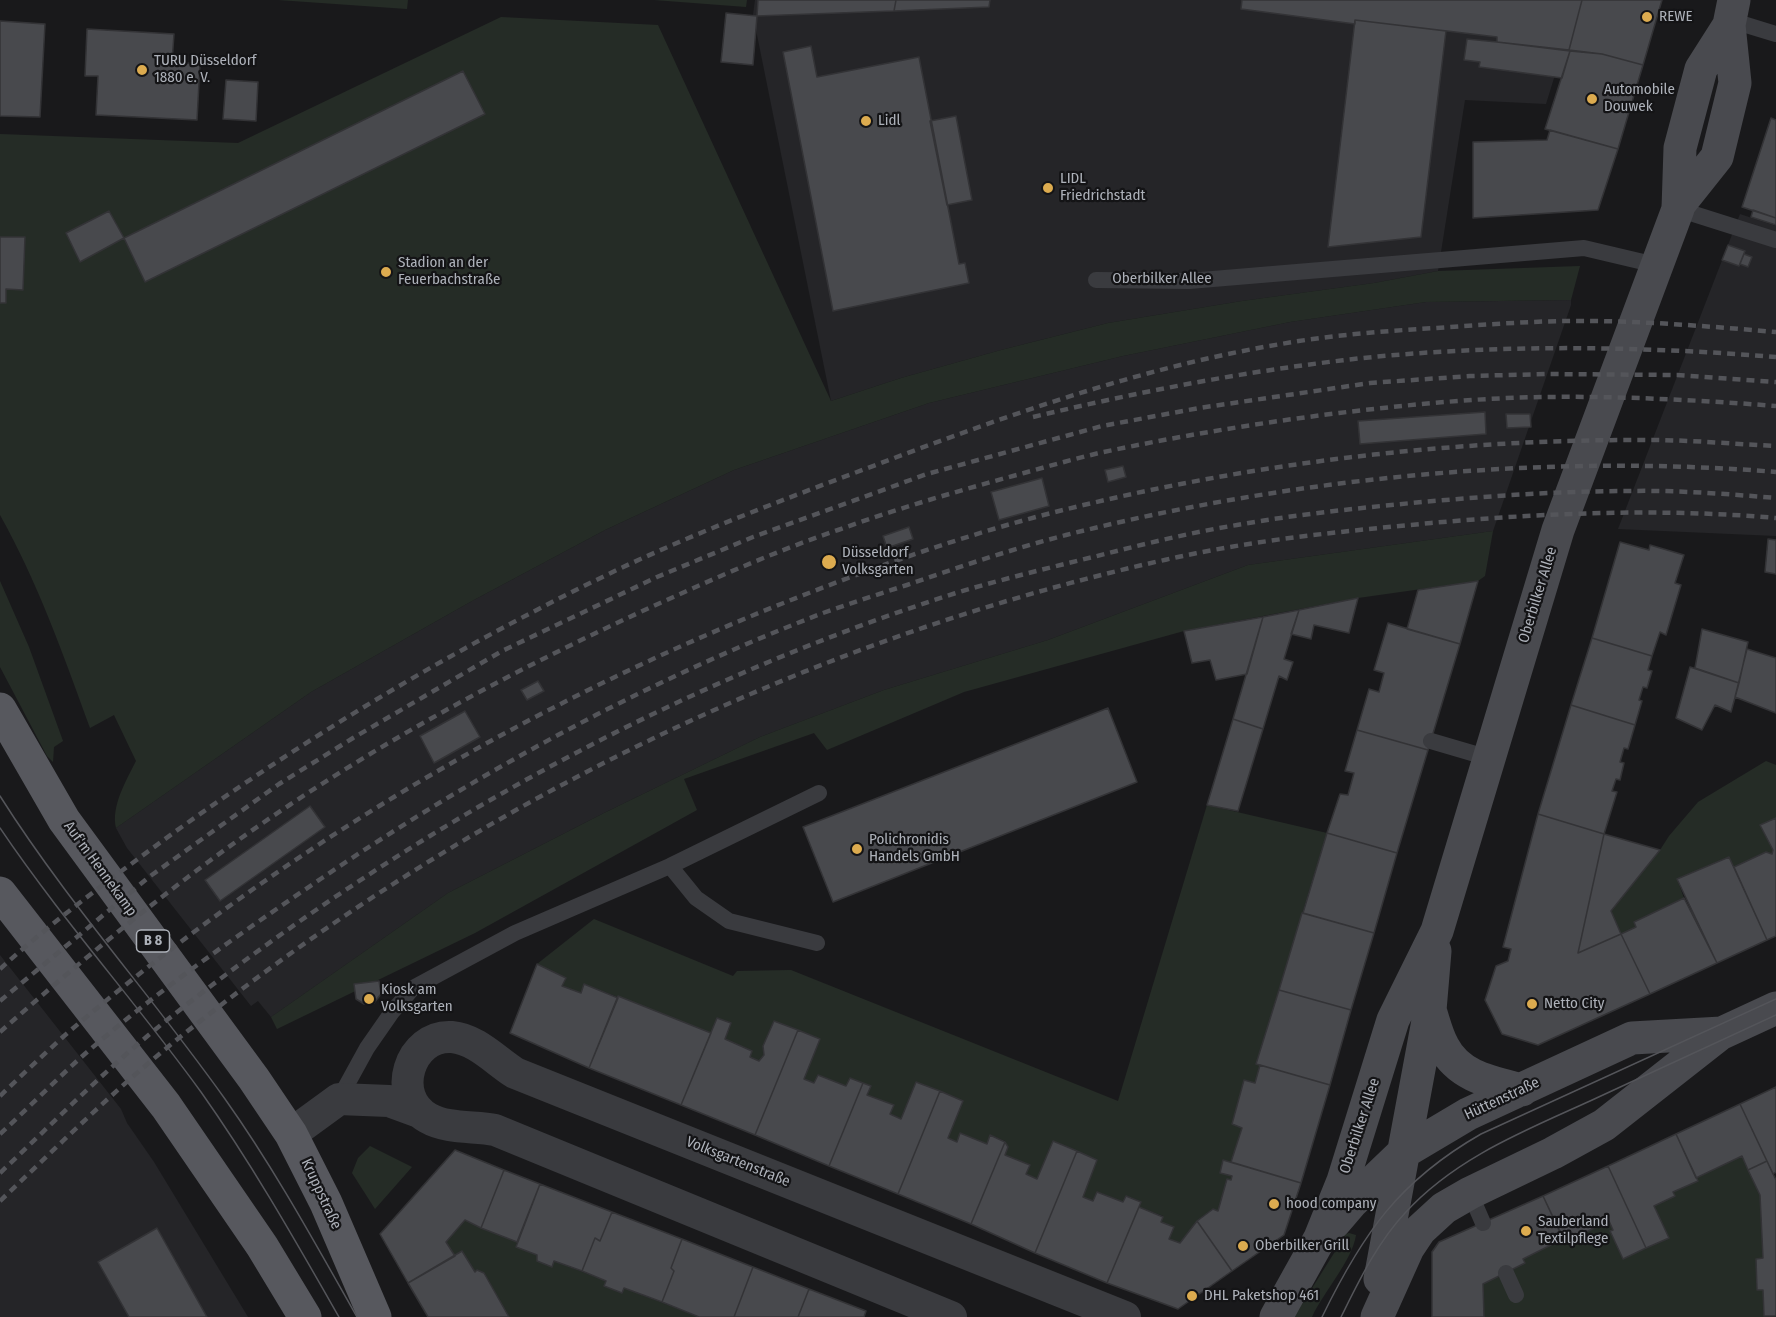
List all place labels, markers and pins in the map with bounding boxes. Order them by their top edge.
place label: REWE [1659,8,1692,26]
marker: REWE [1640,10,1654,24]
place label: TURU Düsseldorf 1880 e. V. [154,52,256,87]
marker: TURU Düsseldorf 1880 e. V. [135,63,149,77]
place label: Automobile Douwek [1604,81,1675,116]
marker: Automobile Douwek [1585,92,1599,106]
place label: Lidl [878,112,900,130]
marker: Lidl [859,114,873,128]
place label: LIDL Friedrichstadt [1060,170,1145,205]
marker: LIDL Friedrichstadt [1041,181,1055,195]
place label: Stadion an der Feuerbachstraße [398,254,500,289]
marker: Stadion an der Feuerbachstraße [379,265,393,279]
place label: Düsseldorf Volksgarten [842,544,914,579]
marker: Düsseldorf Volksgarten [820,553,838,571]
place label: Polichronidis Handels GmbH [869,831,960,866]
marker: Polichronidis Handels GmbH [850,842,864,856]
place label: Kiosk am Volksgarten [381,981,453,1016]
marker: Kiosk am Volksgarten [362,992,376,1006]
place label: Netto City [1544,995,1604,1013]
marker: Netto City [1525,997,1539,1011]
place label: hood company [1286,1195,1376,1213]
marker: hood company [1267,1197,1281,1211]
place label: Sauberland Textilpflege [1538,1213,1608,1248]
marker: Sauberland Textilpflege [1519,1224,1533,1238]
place label: Oberbilker Grill [1255,1237,1349,1255]
marker: Oberbilker Grill [1236,1239,1250,1253]
place label: DHL Paketshop 461 [1204,1287,1319,1305]
marker: DHL Paketshop 461 [1185,1289,1199,1303]

